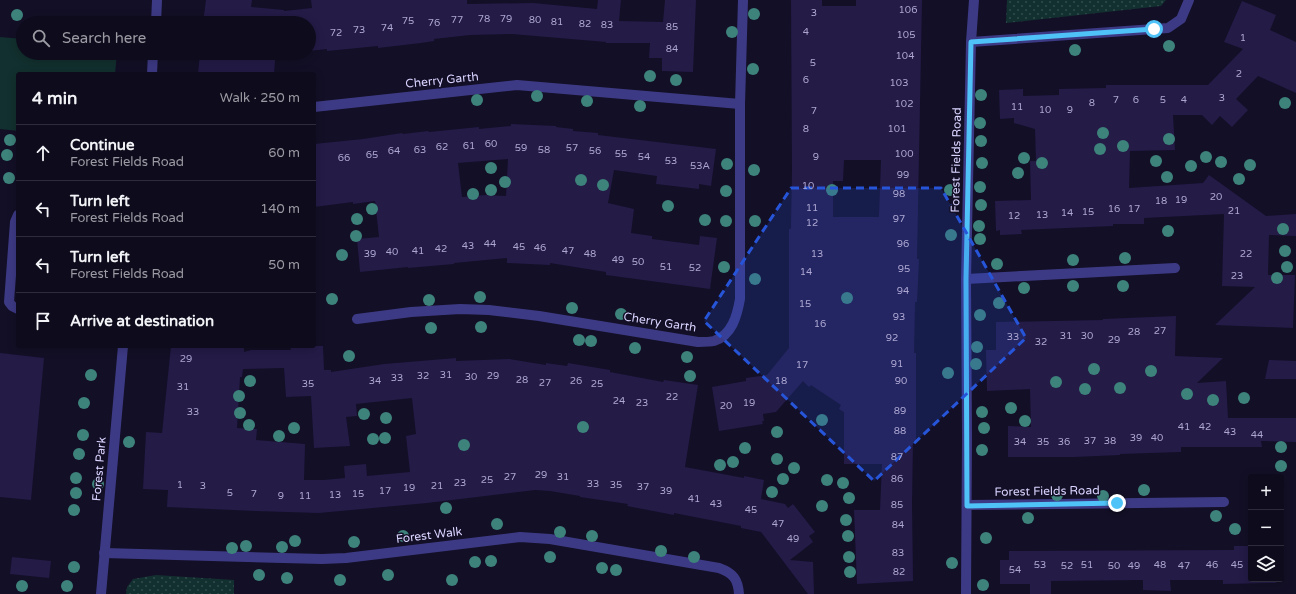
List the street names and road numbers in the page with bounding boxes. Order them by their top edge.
street label: Cherry Garth [405,69,479,91]
street label: Forest Fields Road [948,107,964,213]
street label: Cherry Garth [623,309,697,335]
street label: Forest Park [89,436,109,502]
street label: Forest Fields Road [994,483,1100,499]
street label: Forest Walk [395,524,463,546]

